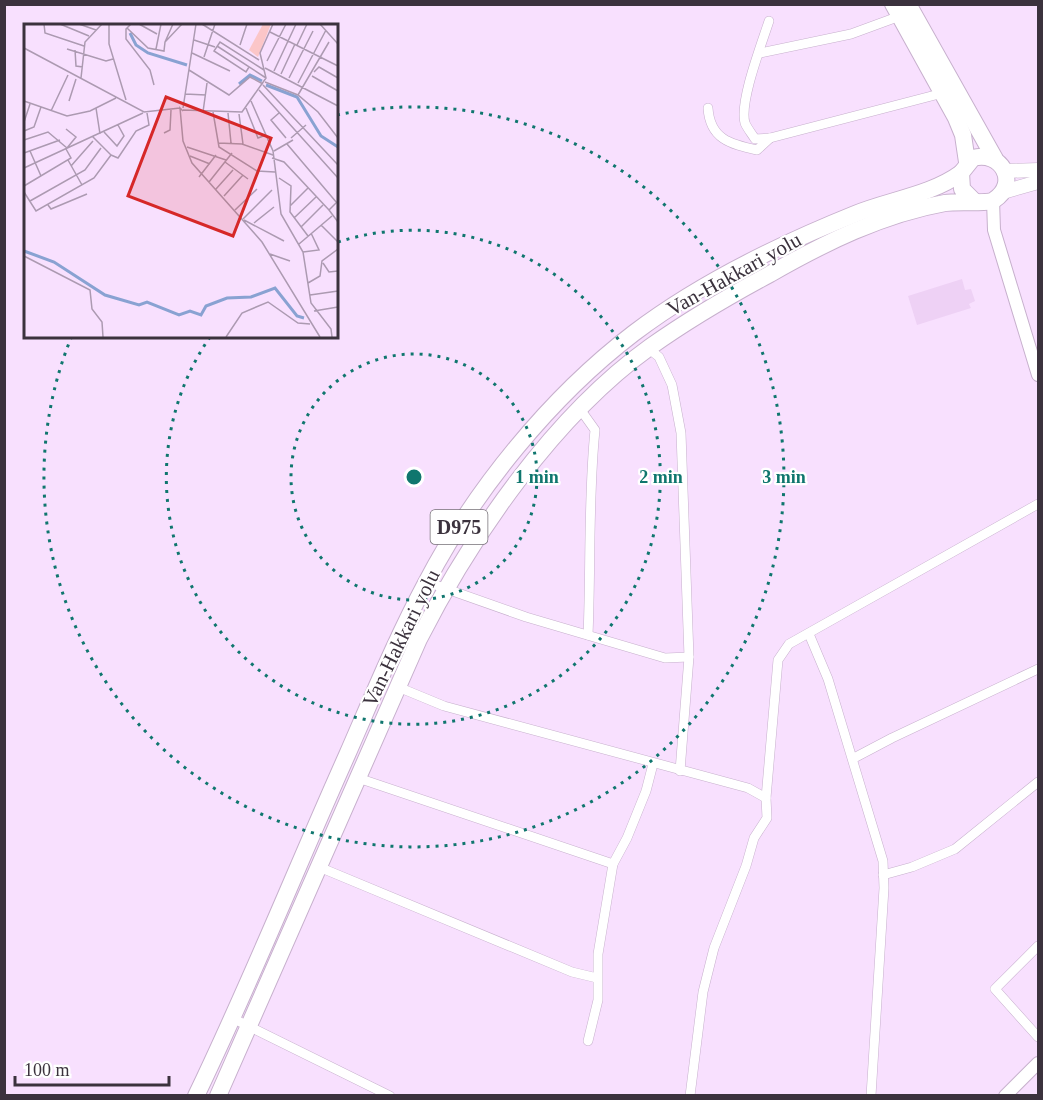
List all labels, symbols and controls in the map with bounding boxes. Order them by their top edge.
inset map [24,24,338,338]
street label: Van-Hakkari yolu [663,227,806,321]
centre of rings [404,467,424,487]
text: 1 min [515,467,559,487]
text: 2 min [639,467,683,487]
text: 3 min [762,467,806,487]
road number: D975 [430,510,488,544]
street label: Van-Hakkari yolu [357,565,445,711]
scale bar [15,1049,170,1087]
text: 100 m [24,1060,70,1080]

